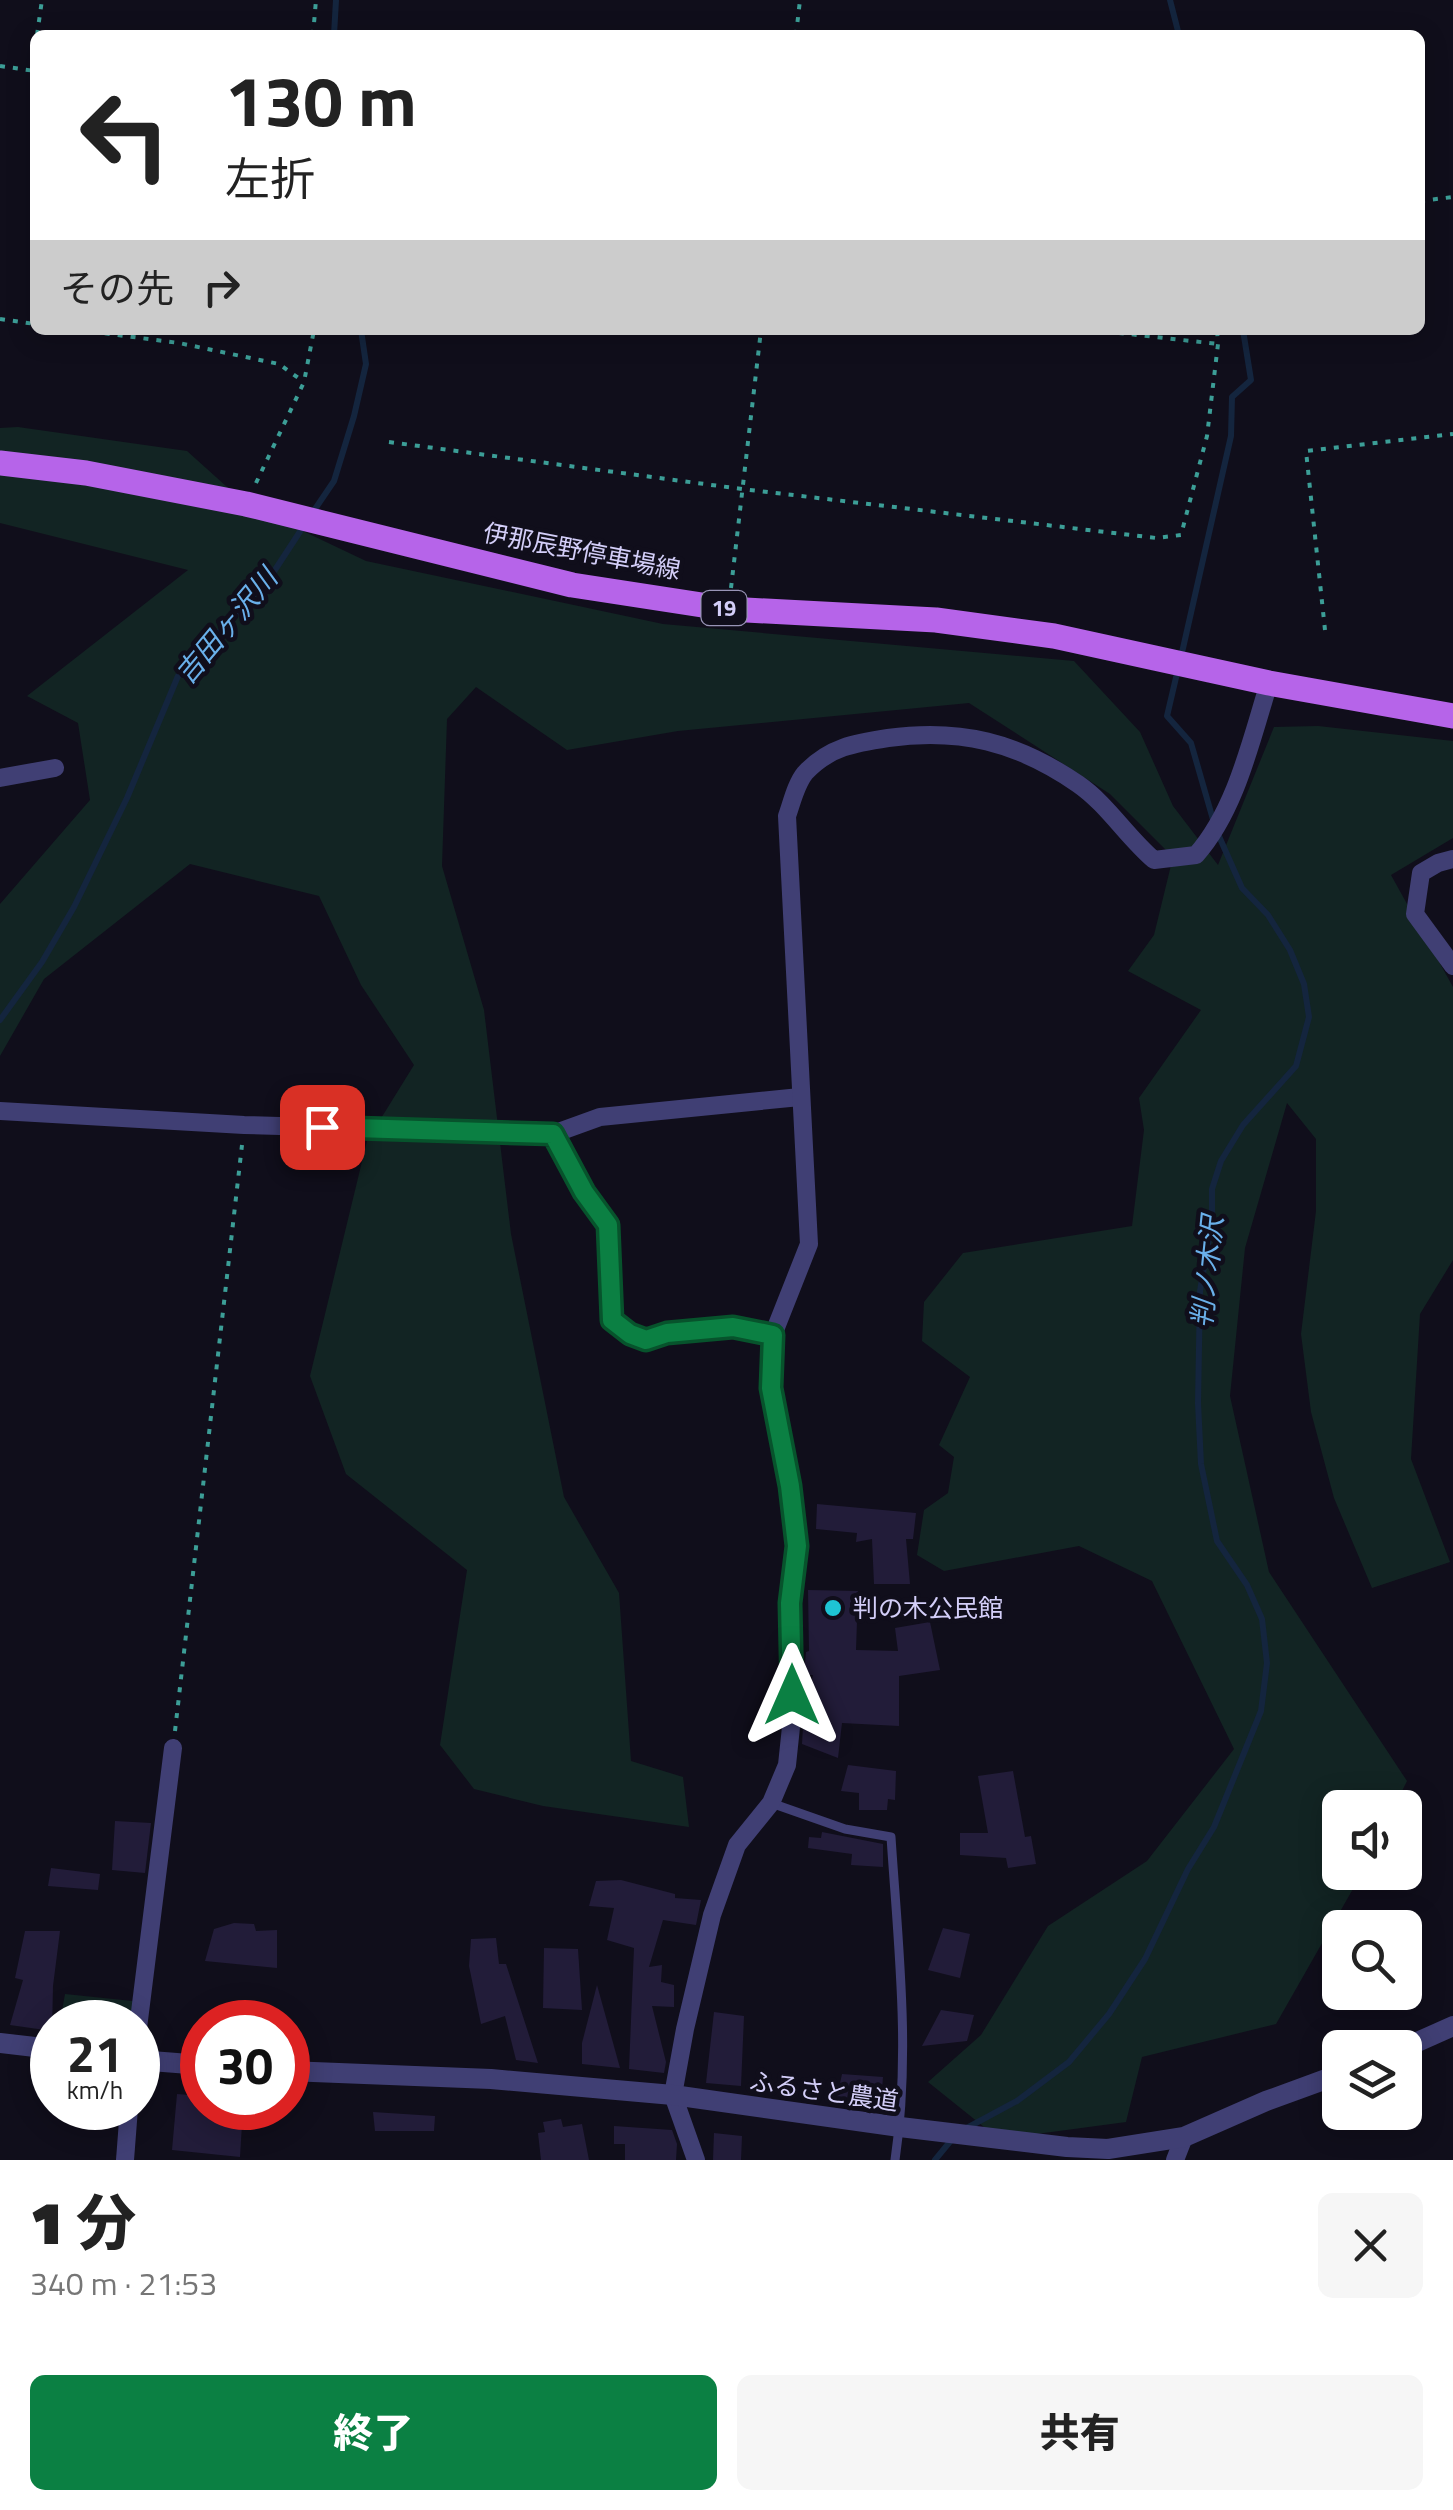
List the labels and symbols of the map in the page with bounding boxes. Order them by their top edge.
street label: 伊那辰野停車場線 [480,513,684,589]
water label: 吉田ヶ沢川 [164,556,289,693]
road number: 19 [702,591,746,625]
pin [280,1085,365,1170]
water label: 判ノ木沢 [1179,1210,1234,1330]
place label: 判の木公民館 [853,1589,1003,1627]
marker: 判の木公民館 [822,1597,844,1619]
position arrow [740,1643,844,1747]
speed limit sign: 30 [180,2000,310,2130]
street label: ふるさと農道 [747,2062,901,2120]

